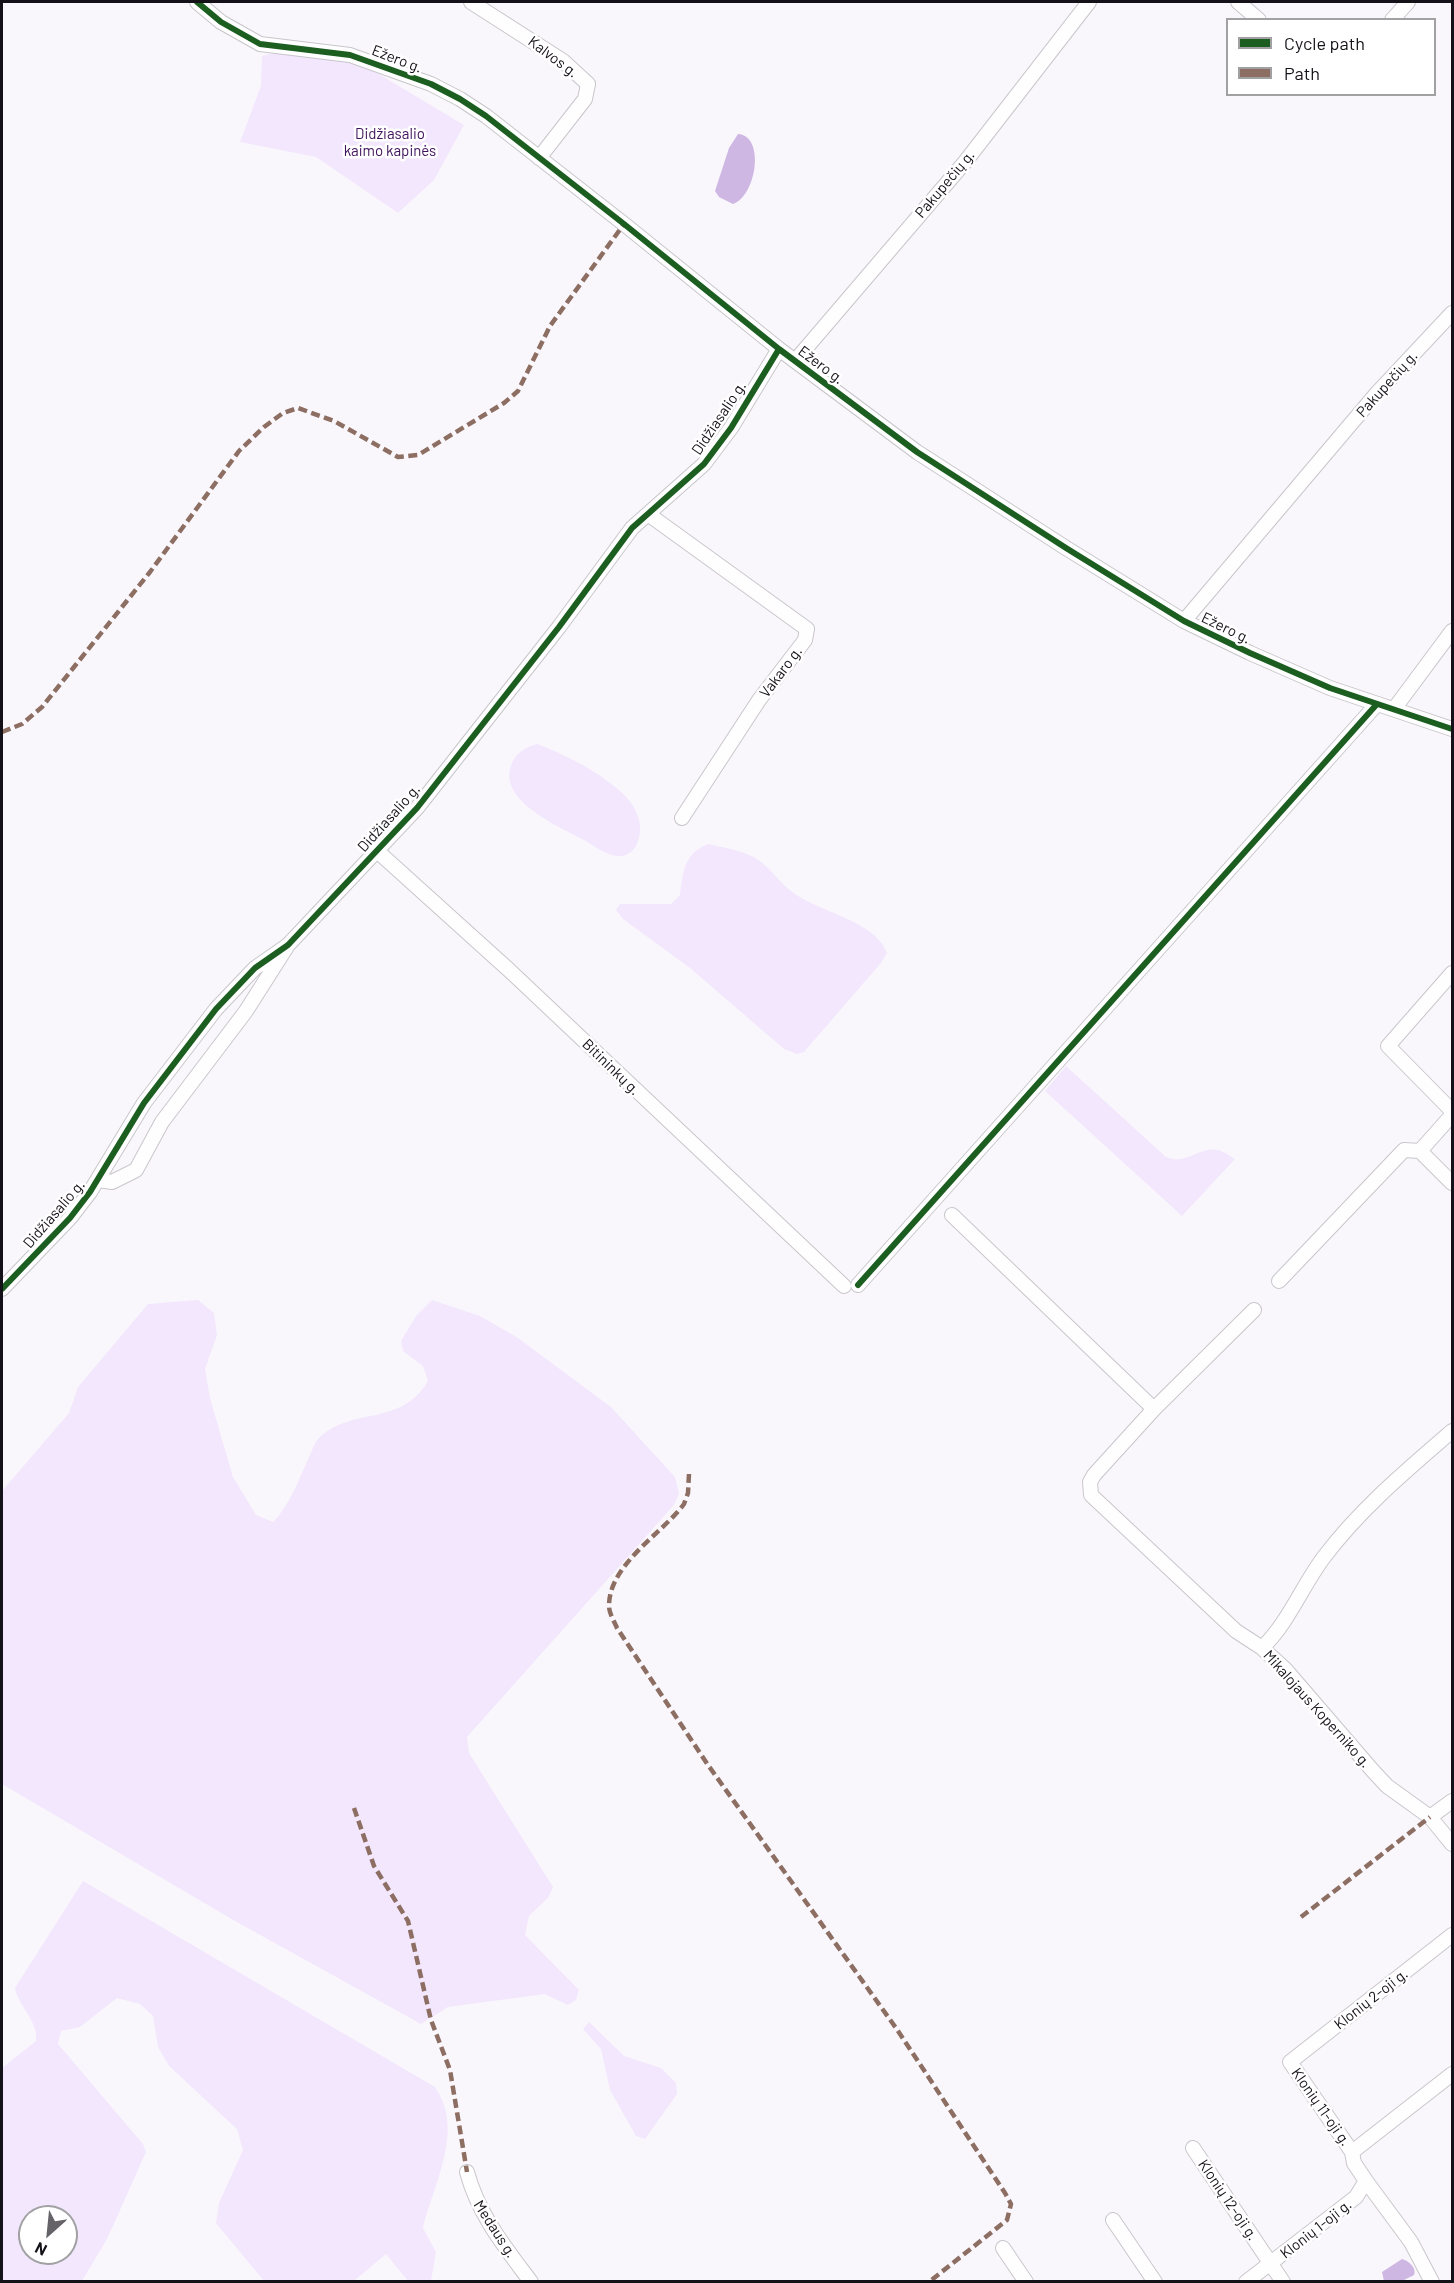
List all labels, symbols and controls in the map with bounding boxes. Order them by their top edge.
legend [1226,18,1436,96]
street label: Kalvos g. [525,32,581,82]
text: Cycle path [1284,32,1365,54]
street label: Ežero g. [369,41,425,77]
text: Path [1284,62,1320,84]
park label: Didžiasalio kaimo kapinės [344,125,436,160]
street label: Pakupečių g. [911,146,979,222]
street label: Ežero g. [795,342,847,388]
street label: Pakupečių g. [1352,347,1422,421]
street label: Didžiasalio g. [688,378,750,458]
street label: Ežero g. [1198,608,1254,648]
street label: Vakaro g. [756,643,806,701]
street label: Didžiasalio g. [354,780,424,856]
street label: Bitininkų g. [578,1035,644,1099]
street label: Didžiasalio g. [19,1176,89,1252]
street label: Mikalojaus Koperniko g. [1259,1646,1375,1772]
street label: Klonių 2-oji g. [1331,1965,1411,2033]
street label: Klonių 11-oji g. [1287,2065,1355,2149]
street label: Klonių 12-oji g. [1194,2156,1262,2244]
street label: Klonių 1-oji g. [1277,2195,1355,2263]
street label: Medaus g. [470,2197,520,2261]
north arrow [18,2205,78,2265]
text: N [31,2239,50,2261]

